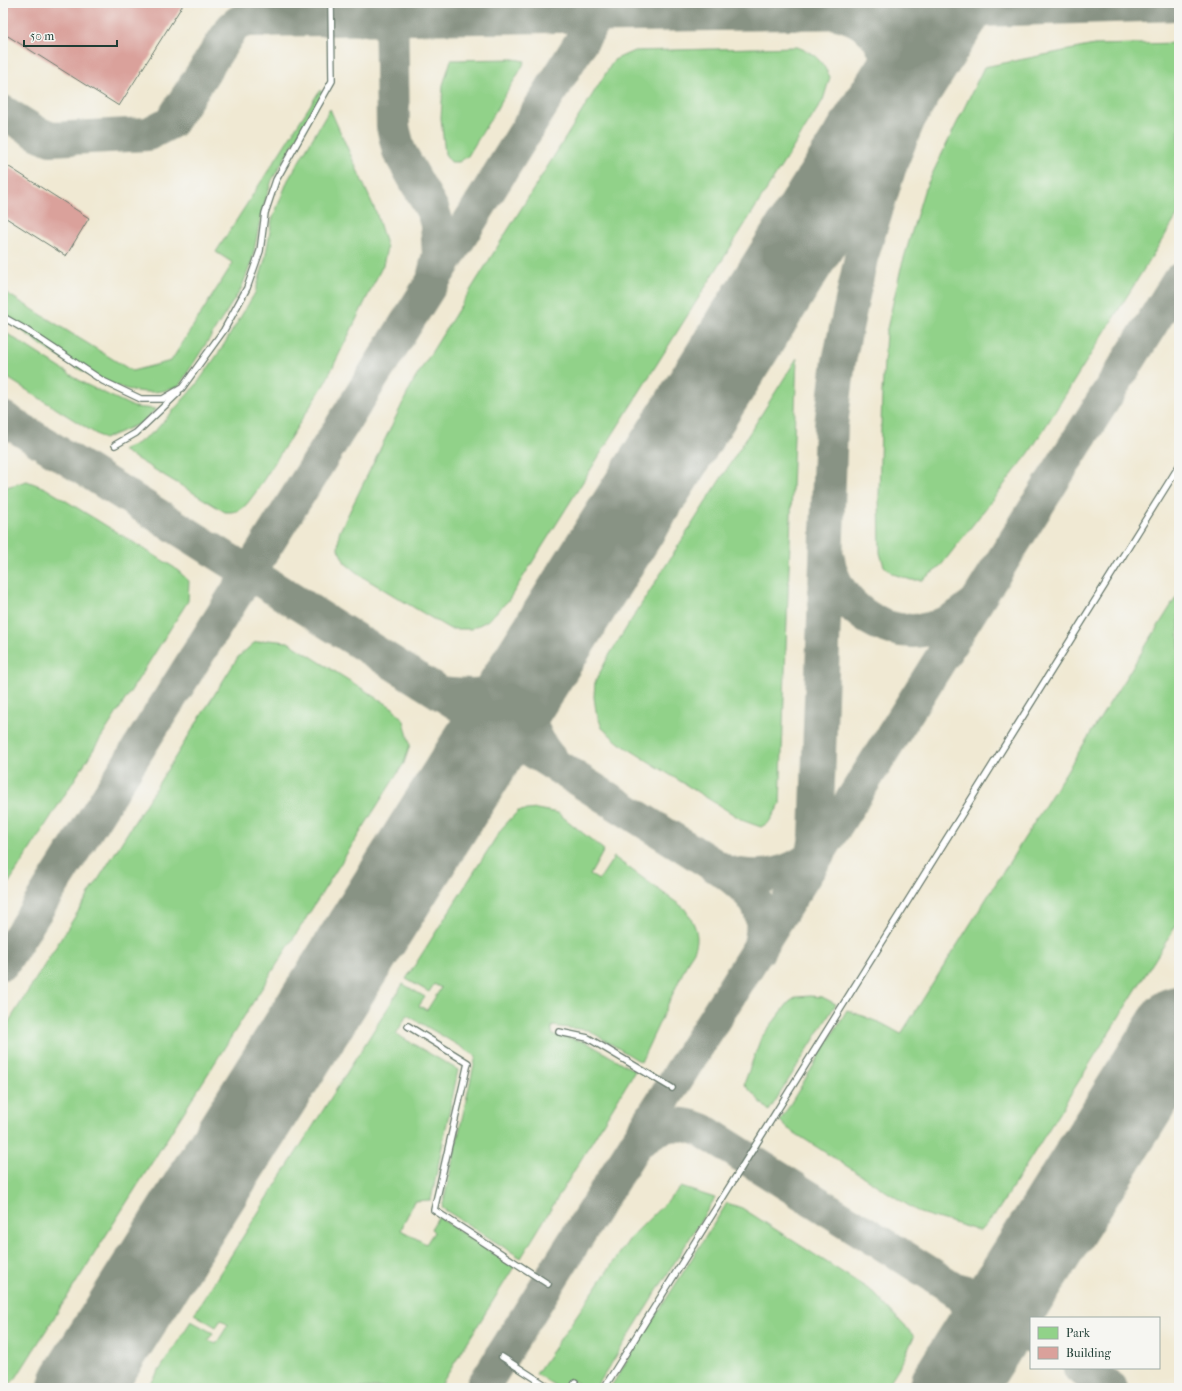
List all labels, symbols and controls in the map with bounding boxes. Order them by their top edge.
scale bar [24,22,117,48]
text: 50 m [30,29,54,43]
legend [1030,1317,1160,1369]
text: Park [1066,1326,1091,1340]
text: Building [1066,1346,1111,1360]

